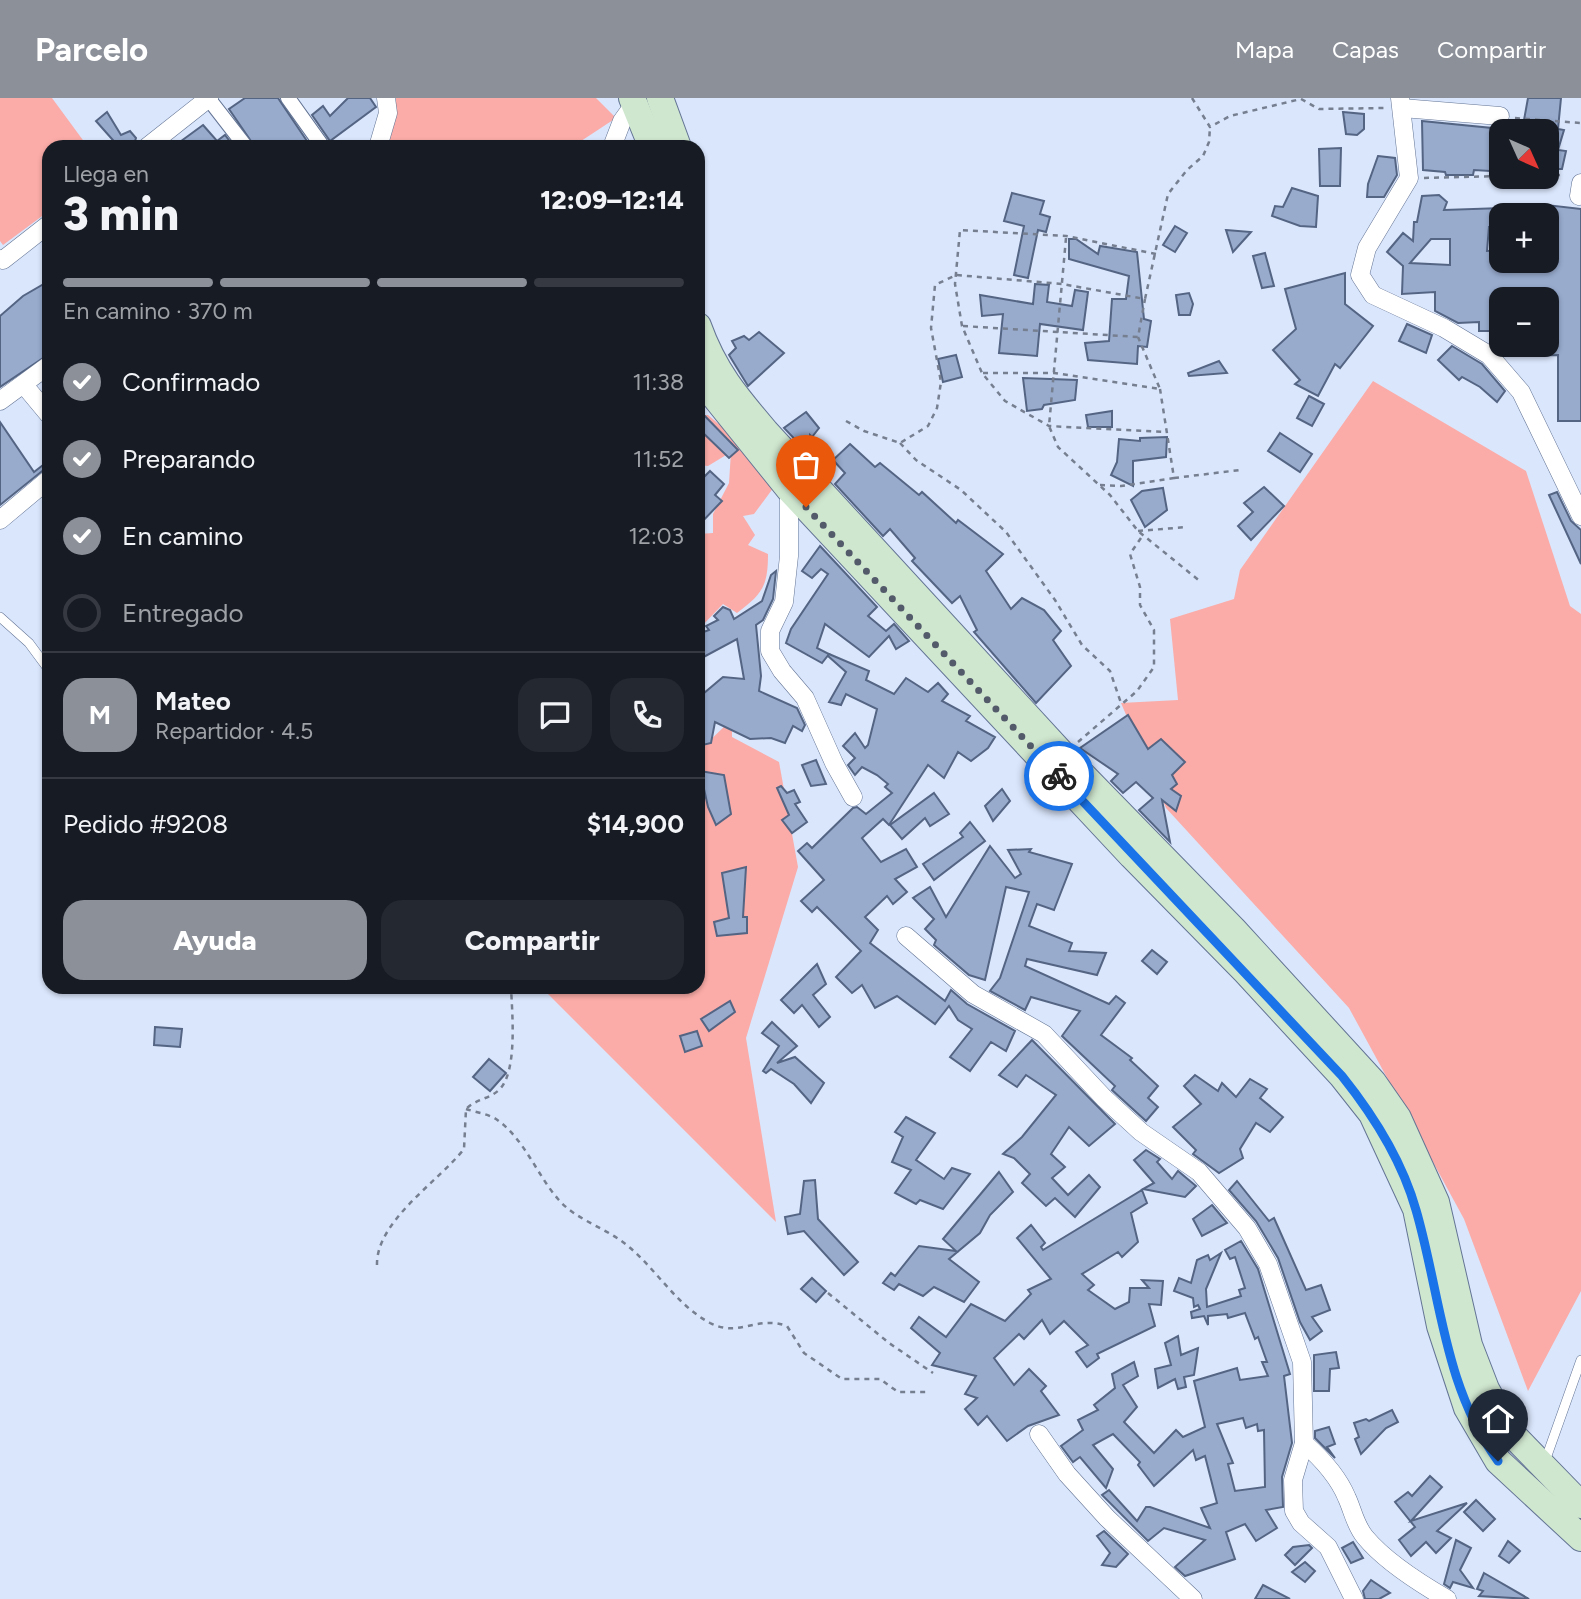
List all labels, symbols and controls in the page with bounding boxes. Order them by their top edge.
text: Parcelo [35,30,148,69]
text: Mapa [1235,35,1294,64]
text: Capas [1332,35,1399,64]
text: Compartir [1437,35,1546,64]
north arrow [1489,119,1559,189]
map controls [1489,119,1559,357]
text: Llega en [63,160,149,188]
text: 12:09–12:14 [540,184,684,216]
text: 3 min [63,186,179,242]
button: + [1489,203,1559,273]
button: − [1489,287,1559,357]
text: En camino · 370 m [63,297,252,325]
icon: check [63,363,101,401]
text: Confirmado [122,366,260,398]
text: 11:38 [633,368,684,396]
pin [776,435,836,507]
icon: check [63,440,101,478]
text: Preparando [122,443,255,475]
text: 11:52 [633,445,684,473]
icon: bag [787,446,825,484]
icon: check [63,517,101,555]
text: En camino [122,520,243,552]
text: 12:03 [629,522,684,550]
text: Entregado [122,597,244,629]
button: chat [518,678,592,752]
button: phone [610,678,684,752]
text: Mateo [155,685,231,717]
text: M [89,699,111,731]
text: Repartidor · 4.5 [155,717,313,745]
courier [1024,741,1094,811]
icon: bike [1040,757,1078,795]
text: Pedido #9208 [63,808,228,840]
text: $14,900 [587,808,684,840]
button: Ayuda [63,900,367,980]
button: Compartir [381,900,684,980]
pin [1468,1389,1528,1461]
icon: home [1479,1400,1517,1438]

